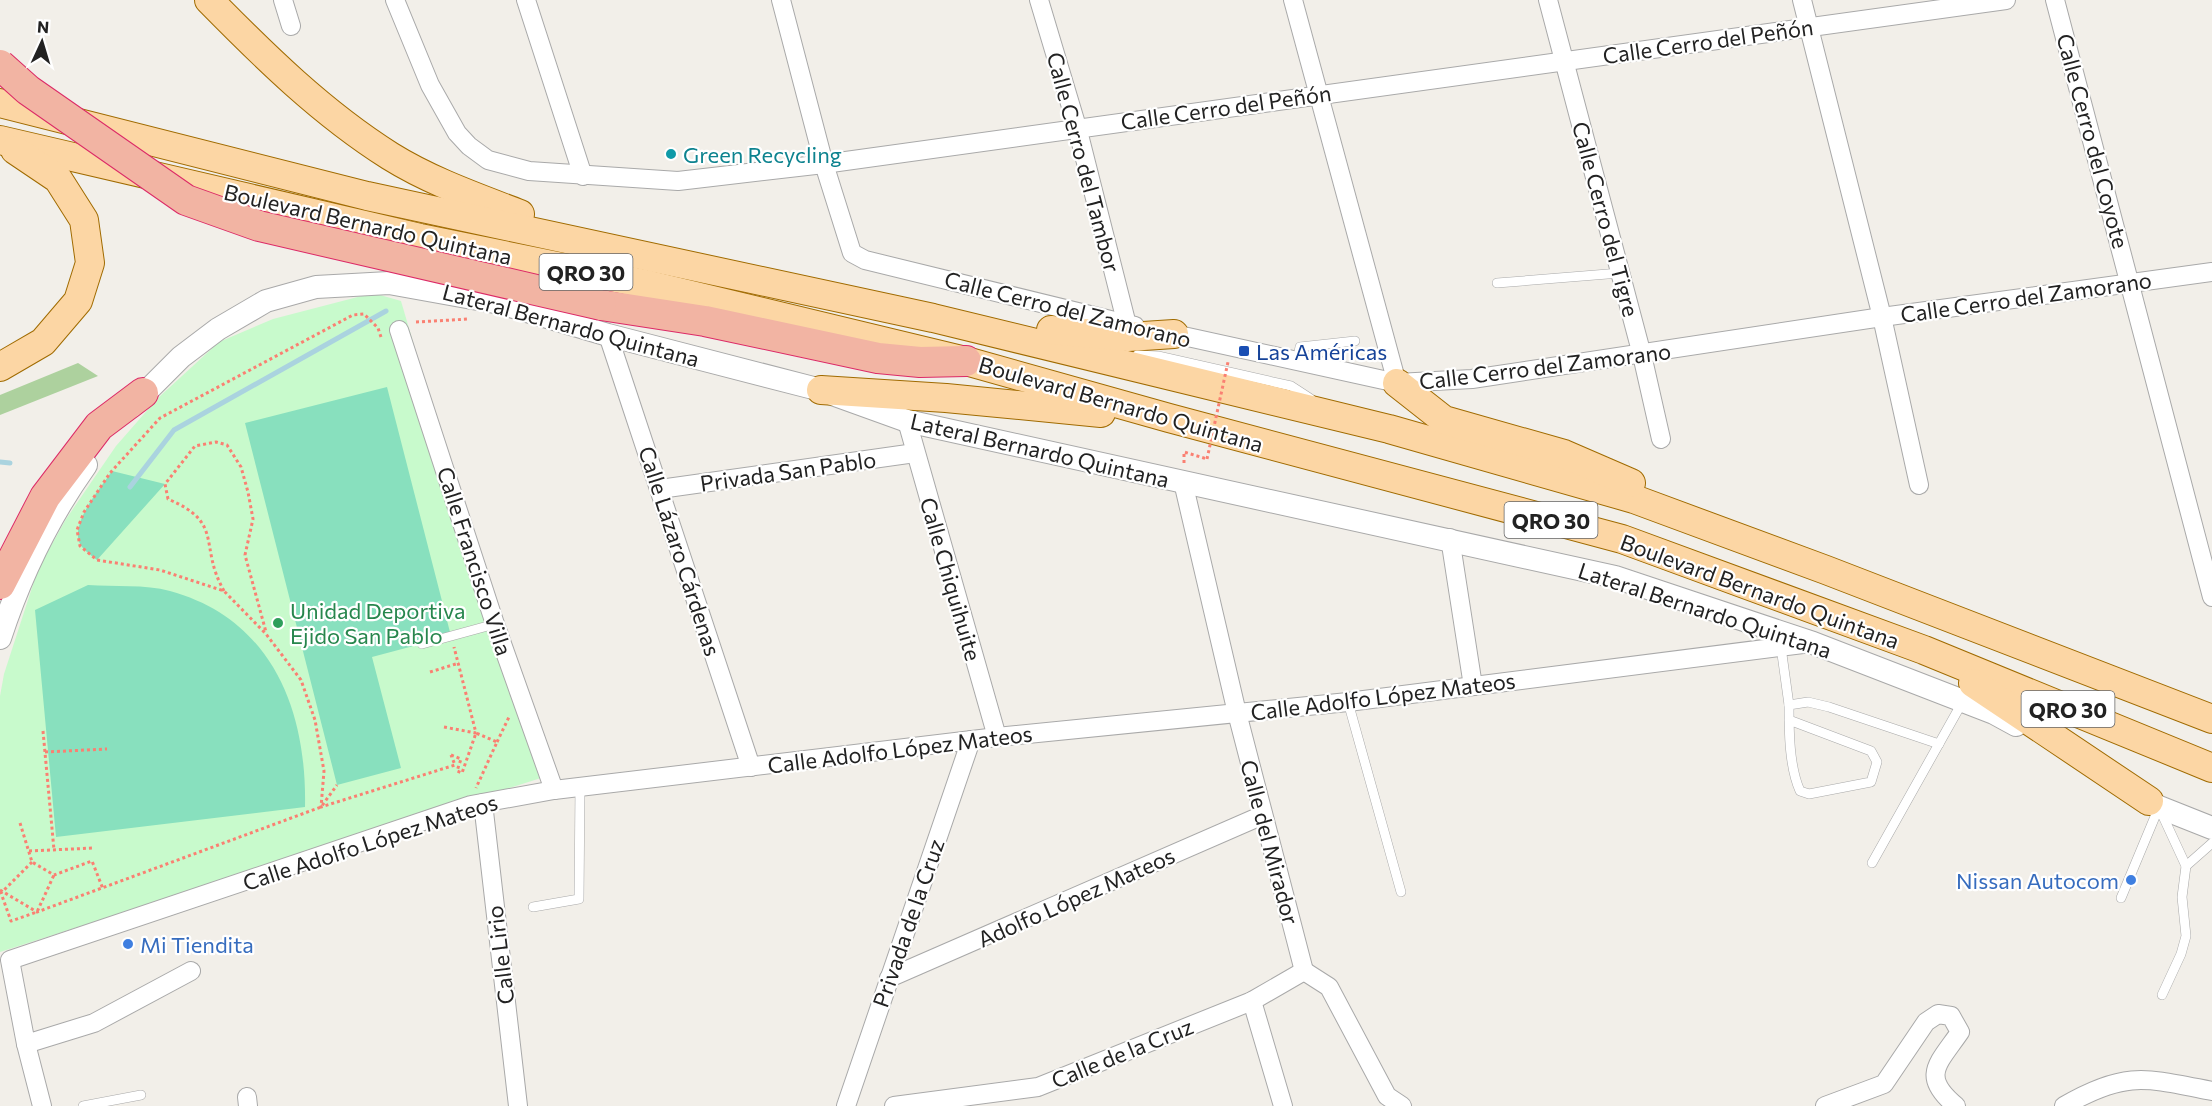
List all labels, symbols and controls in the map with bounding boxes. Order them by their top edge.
north arrow [12,12,72,72]
street label: Calle Cerro del Peñón [1601,13,1815,69]
text: N [36,17,50,36]
street label: Calle Cerro del Coyote [2051,31,2135,251]
street label: Calle Cerro del Tambor [1042,49,1126,275]
street label: Calle Cerro del Peñón [1119,79,1333,135]
street label: Calle Cerro del Tigre [1567,119,1645,319]
place label: Green Recycling [683,141,842,168]
marker: Green Recycling [664,147,678,161]
street label: Boulevard Bernardo Quintana [221,178,515,270]
road number: QRO 30 [540,254,632,290]
street label: Calle Cerro del Zamorano [942,265,1194,353]
street label: Calle Cerro del Zamorano [1899,266,2153,328]
street label: Lateral Bernardo Quintana [440,278,702,372]
street label: Calle Cerro del Zamorano [1418,337,1672,395]
place label: Las Américas [1256,338,1387,365]
marker: Las Américas [1237,344,1251,358]
street label: Boulevard Bernardo Quintana [976,350,1266,458]
street label: Lateral Bernardo Quintana [908,407,1172,493]
street label: Calle Lázaro Cárdenas [633,443,727,659]
street label: Privada San Pablo [698,445,878,497]
street label: Calle Francisco Villa [432,463,518,659]
street label: Calle Chiquihuite [915,494,987,664]
road number: QRO 30 [1504,502,1598,538]
street label: Boulevard Bernardo Quintana [1617,528,1903,654]
street label: Lateral Bernardo Quintana [1575,556,1835,664]
place label: Unidad Deportiva Ejido San Pablo [290,597,465,649]
marker: Unidad Deportiva Ejido San Pablo [271,616,285,630]
street label: Calle Adolfo López Mateos [1249,666,1517,726]
road number: QRO 30 [2022,691,2114,727]
street label: Calle Adolfo López Mateos [766,719,1034,779]
street label: Calle del Mirador [1235,757,1305,927]
street label: Calle Adolfo López Mateos [239,788,501,896]
street label: Privada de la Cruz [867,835,949,1011]
street label: Adolfo López Mateos [973,841,1179,953]
place label: Nissan Autocom [1956,867,2119,894]
marker: Nissan Autocom [2124,873,2138,887]
street label: Calle Lirio [481,904,519,1006]
place label: Mi Tiendita [140,931,254,958]
marker: Mi Tiendita [121,937,135,951]
street label: Calle de la Cruz [1047,1012,1197,1094]

